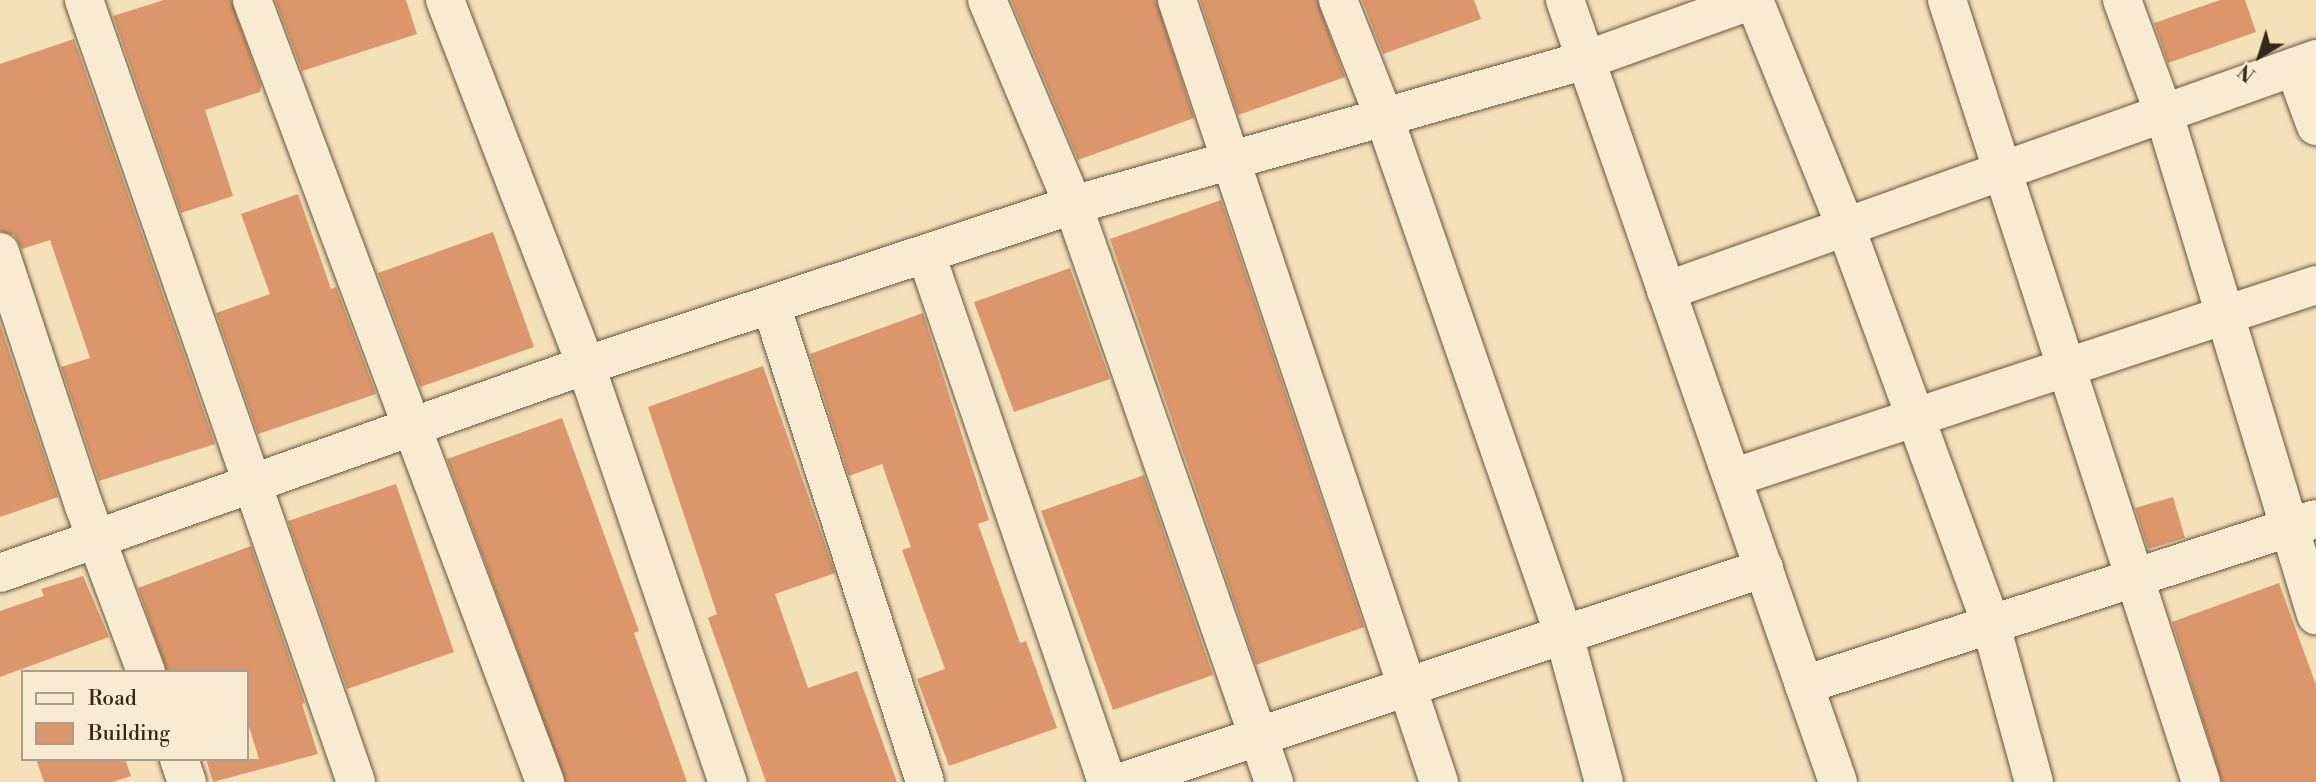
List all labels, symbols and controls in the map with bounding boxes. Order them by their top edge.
north arrow [2225,21,2295,91]
text: N [2234,58,2260,87]
legend [21,670,248,761]
text: Road [88,686,137,712]
text: Building [88,721,170,747]

